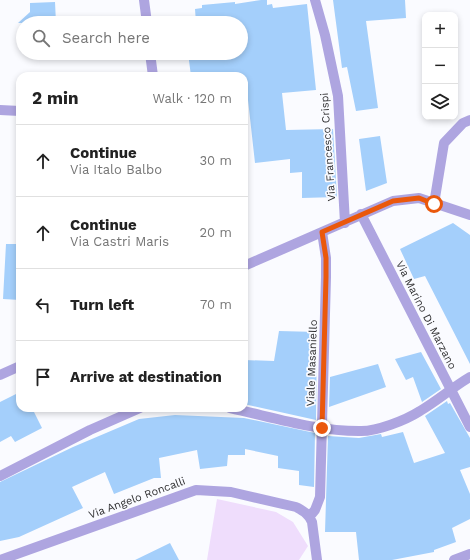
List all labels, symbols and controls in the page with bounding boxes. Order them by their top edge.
map controls [422,12,458,120]
button: + [422,12,458,48]
search box [16,16,248,60]
icon: search [30,27,52,49]
text: Search here [62,29,150,47]
button: − [422,48,458,84]
button: layers [422,84,458,120]
text: 2 min [32,88,78,108]
text: Walk · 120 m [153,91,232,106]
street label: Via Francesco Crispi [318,92,338,202]
text: Continue [70,144,137,162]
icon: ahead [32,150,54,172]
text: 30 m [200,153,232,168]
text: Via Italo Balbo [70,162,162,177]
route start [425,195,443,213]
text: Continue [70,216,137,234]
icon: ahead [32,222,54,244]
text: 20 m [200,225,232,240]
text: Via Castri Maris [70,234,169,249]
street label: Via Marino Di Marzano [393,259,459,371]
icon: left [32,294,54,316]
text: Turn left [70,296,134,314]
text: 70 m [200,297,232,312]
street label: Viale Masaniello [304,319,320,407]
icon: arrive [32,366,54,388]
text: Arrive at destination [70,368,222,386]
route end [313,419,331,437]
street label: Via Angelo Roncalli [87,474,187,522]

